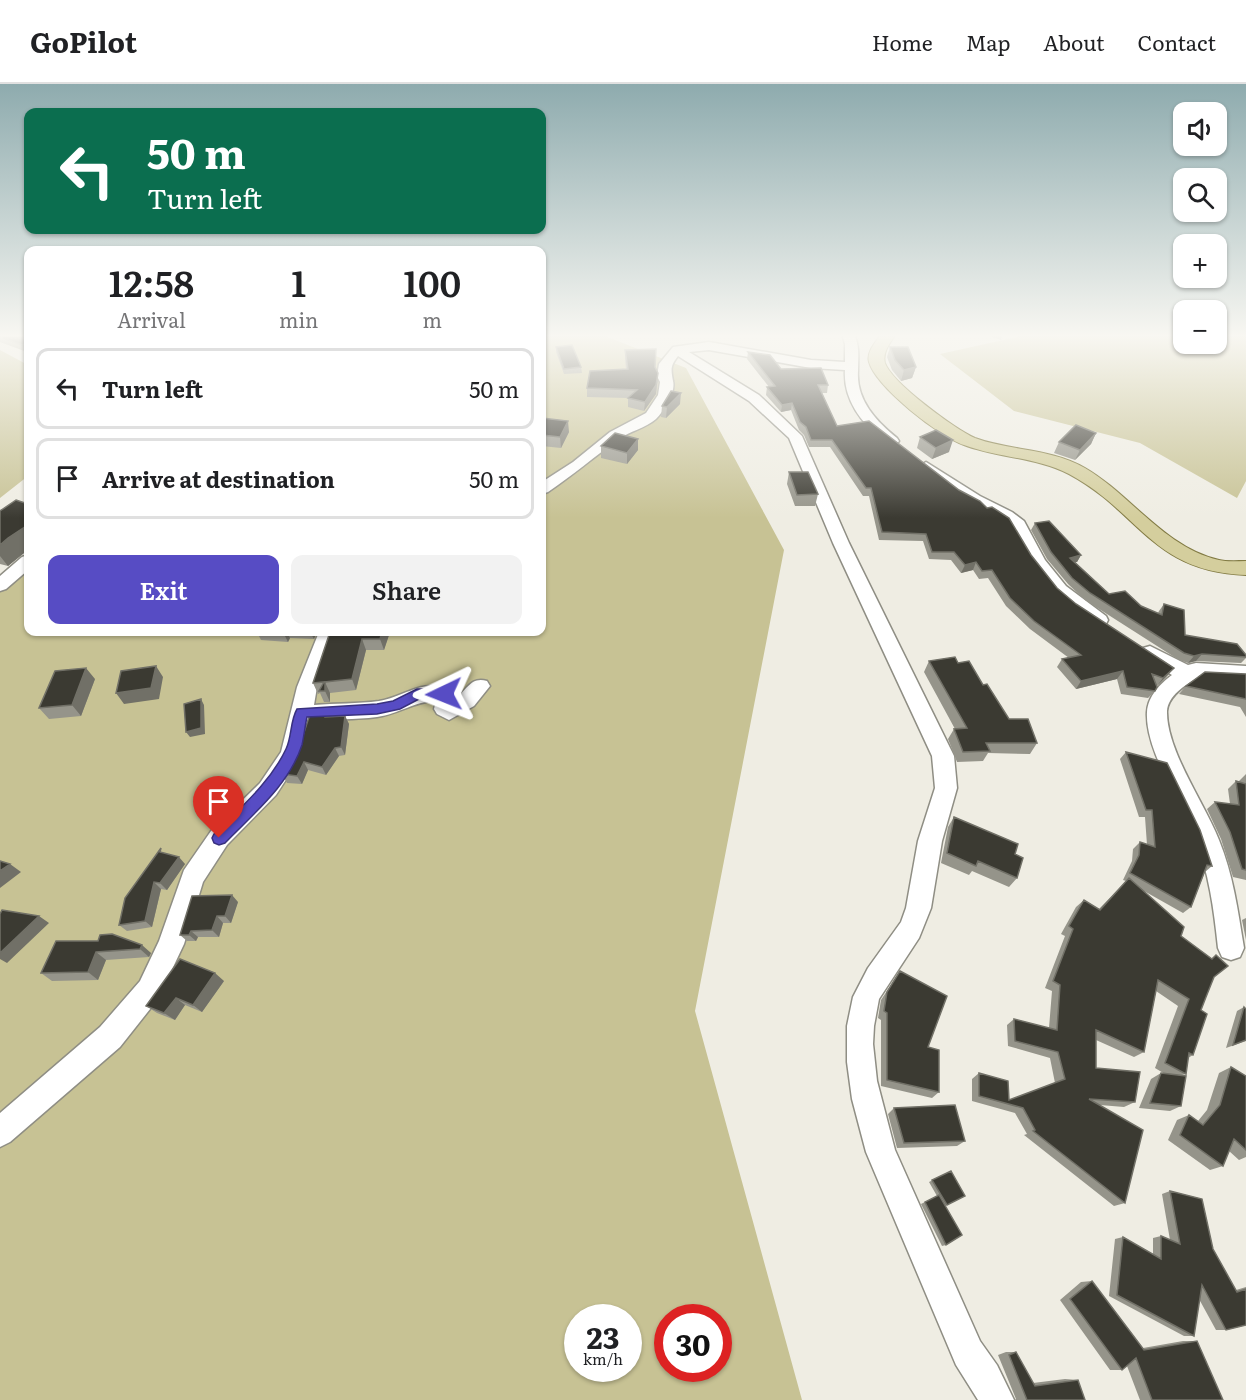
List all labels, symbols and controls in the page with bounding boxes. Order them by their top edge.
text: GoPilot [30,20,137,62]
text: Home [872,26,933,57]
text: Map [966,26,1010,57]
text: About [1043,26,1105,57]
text: Contact [1138,26,1216,57]
map controls [1173,102,1227,354]
button: sound [1173,102,1227,156]
text: 50 m [147,120,246,182]
icon: left [48,132,126,210]
button: search [1173,168,1227,222]
text: Turn left [147,177,262,217]
button: + [1173,234,1227,288]
text: 12:58 [109,255,194,308]
text: 1 [291,255,306,308]
text: 100 [403,255,461,308]
button: − [1173,300,1227,354]
text: Arrival [117,304,186,334]
text: min [279,304,318,334]
text: m [422,304,442,334]
icon: left [51,372,84,405]
text: Turn left [102,372,203,405]
text: 50 m [469,372,519,405]
icon: arrive [51,462,84,495]
text: Arrive at destination [102,462,335,495]
text: 50 m [469,462,519,495]
button: Exit [48,555,279,624]
button: Share [291,555,522,624]
position arrow [412,662,476,726]
pin [193,776,244,838]
icon: arrive [202,785,235,818]
speed limit sign: 30 [654,1304,732,1382]
text: 23 [587,1314,619,1358]
text: km/h [583,1347,623,1370]

